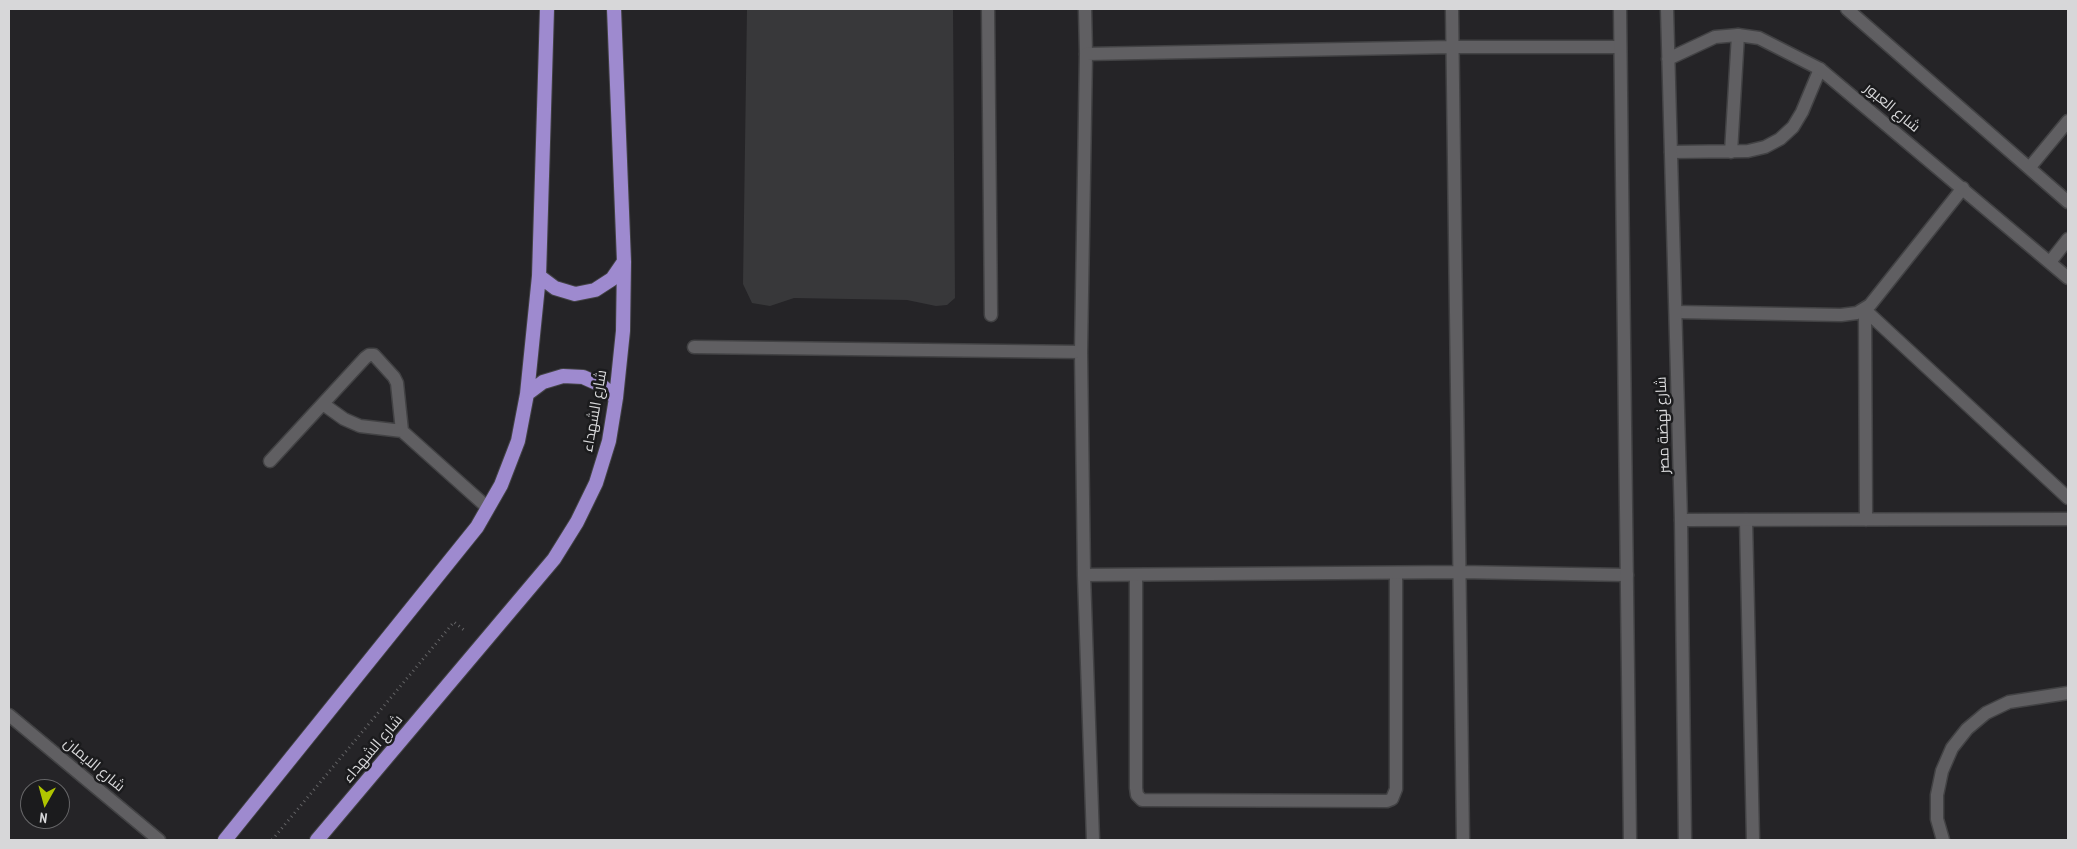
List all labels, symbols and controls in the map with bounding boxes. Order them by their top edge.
street label: شارع العبور [1861,80,1923,136]
street label: شارع الشهداء [579,368,611,454]
street label: شارع نهضة مصر [1652,376,1674,474]
street label: شارع الشهداء [339,711,407,787]
street label: شارع الايمان [60,734,128,796]
north arrow [20,779,70,829]
text: N [38,809,48,827]

